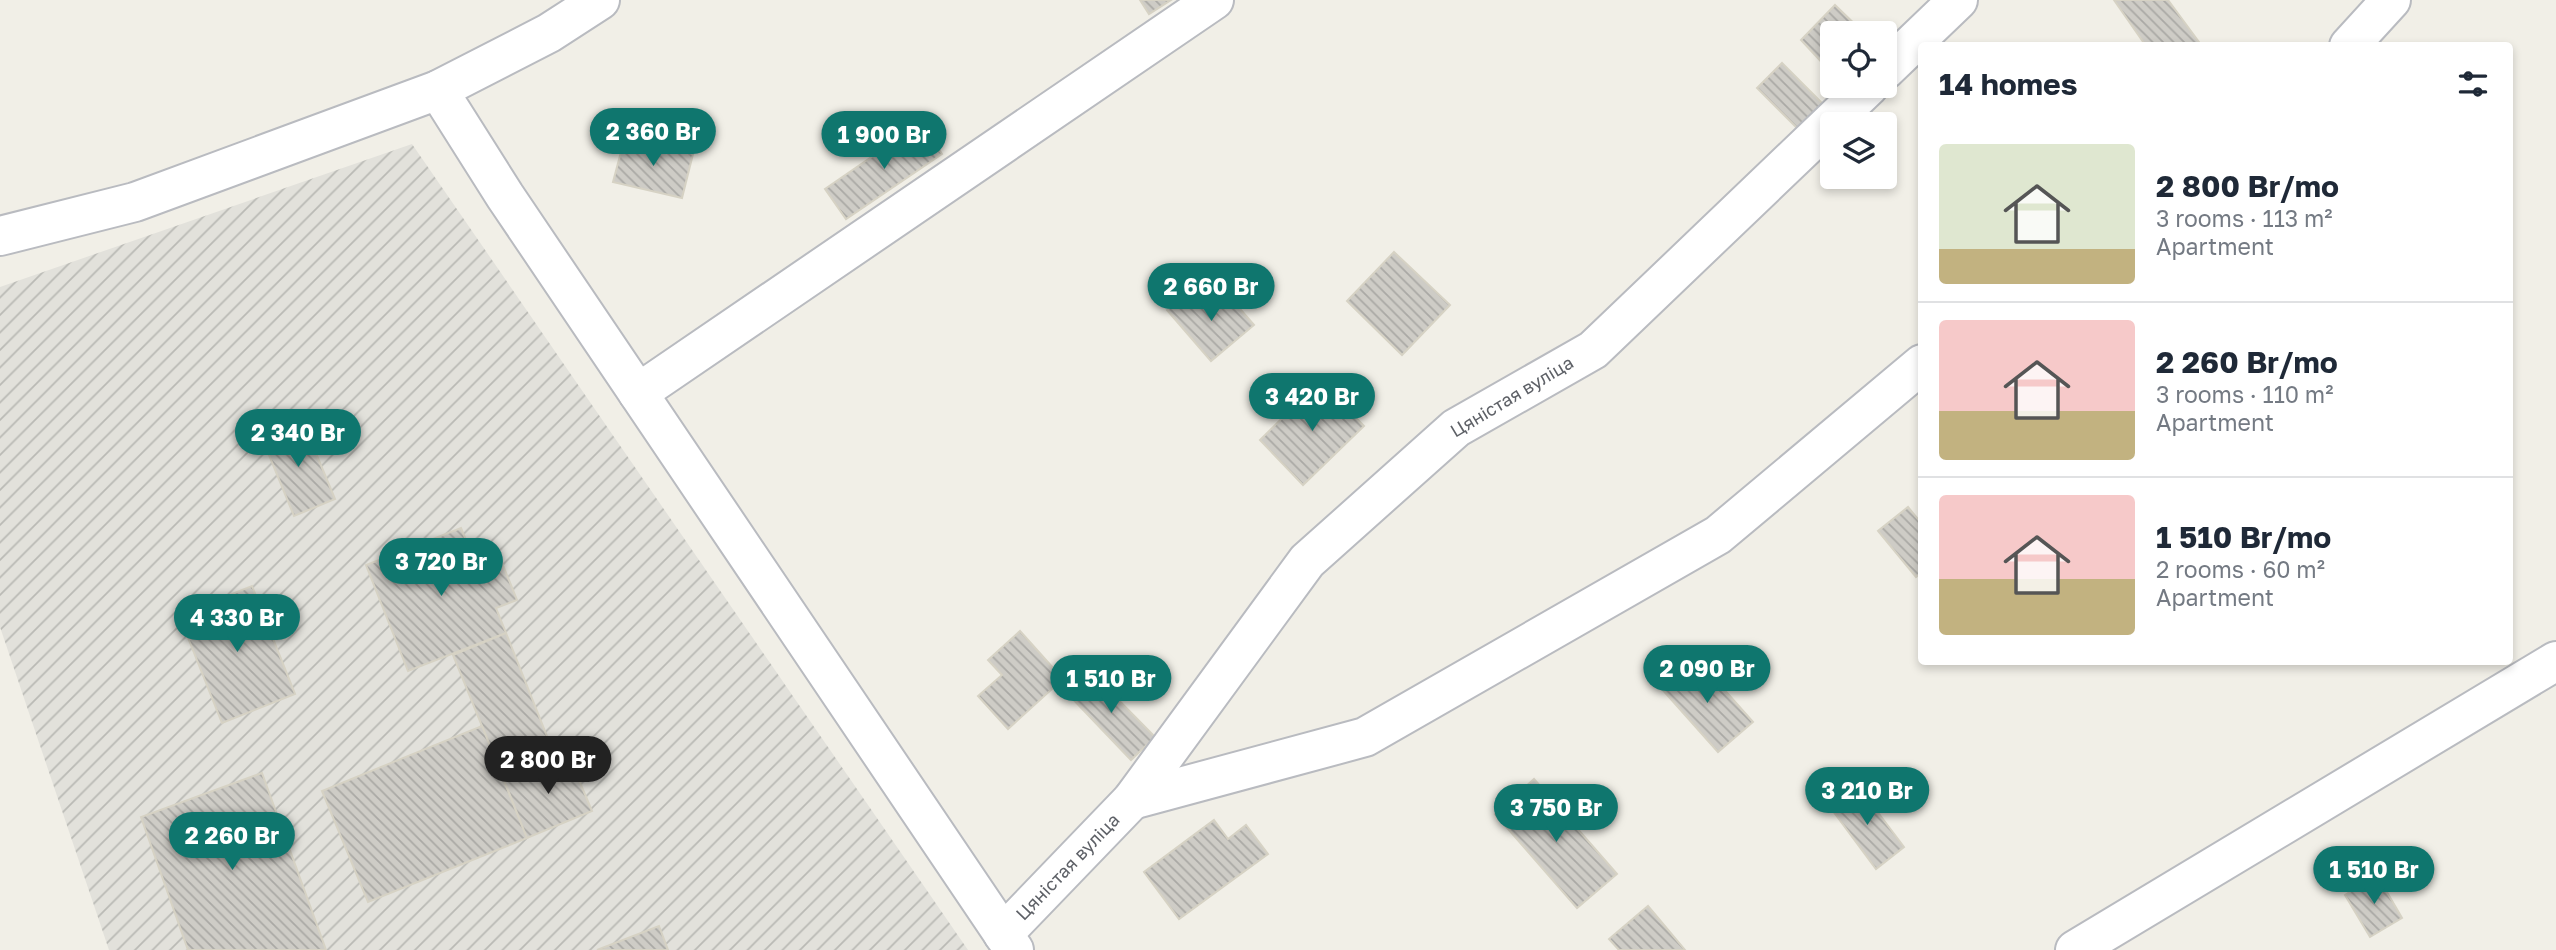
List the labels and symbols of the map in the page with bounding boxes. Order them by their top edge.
pin: 2 360 Br [581,108,725,168]
pin: 1 900 Br [812,111,956,171]
pin: 2 660 Br [1139,264,1283,323]
street label: Цяністая вуліца [1446,351,1577,442]
pin: 3 420 Br [1240,374,1384,433]
pin: 2 340 Br [226,410,370,469]
pin: 3 720 Br [369,538,513,598]
pin: 4 330 Br [165,594,309,654]
pin: 2 090 Br [1635,646,1779,705]
pin: 1 510 Br [1039,656,1183,715]
pin: 2 800 Br [476,736,620,796]
pin: 3 210 Br [1795,768,1939,827]
pin: 3 750 Br [1484,784,1628,844]
street label: Цяністая вуліца [1011,808,1124,924]
pin: 2 260 Br [160,812,304,872]
pin: 1 510 Br [2302,846,2446,906]

